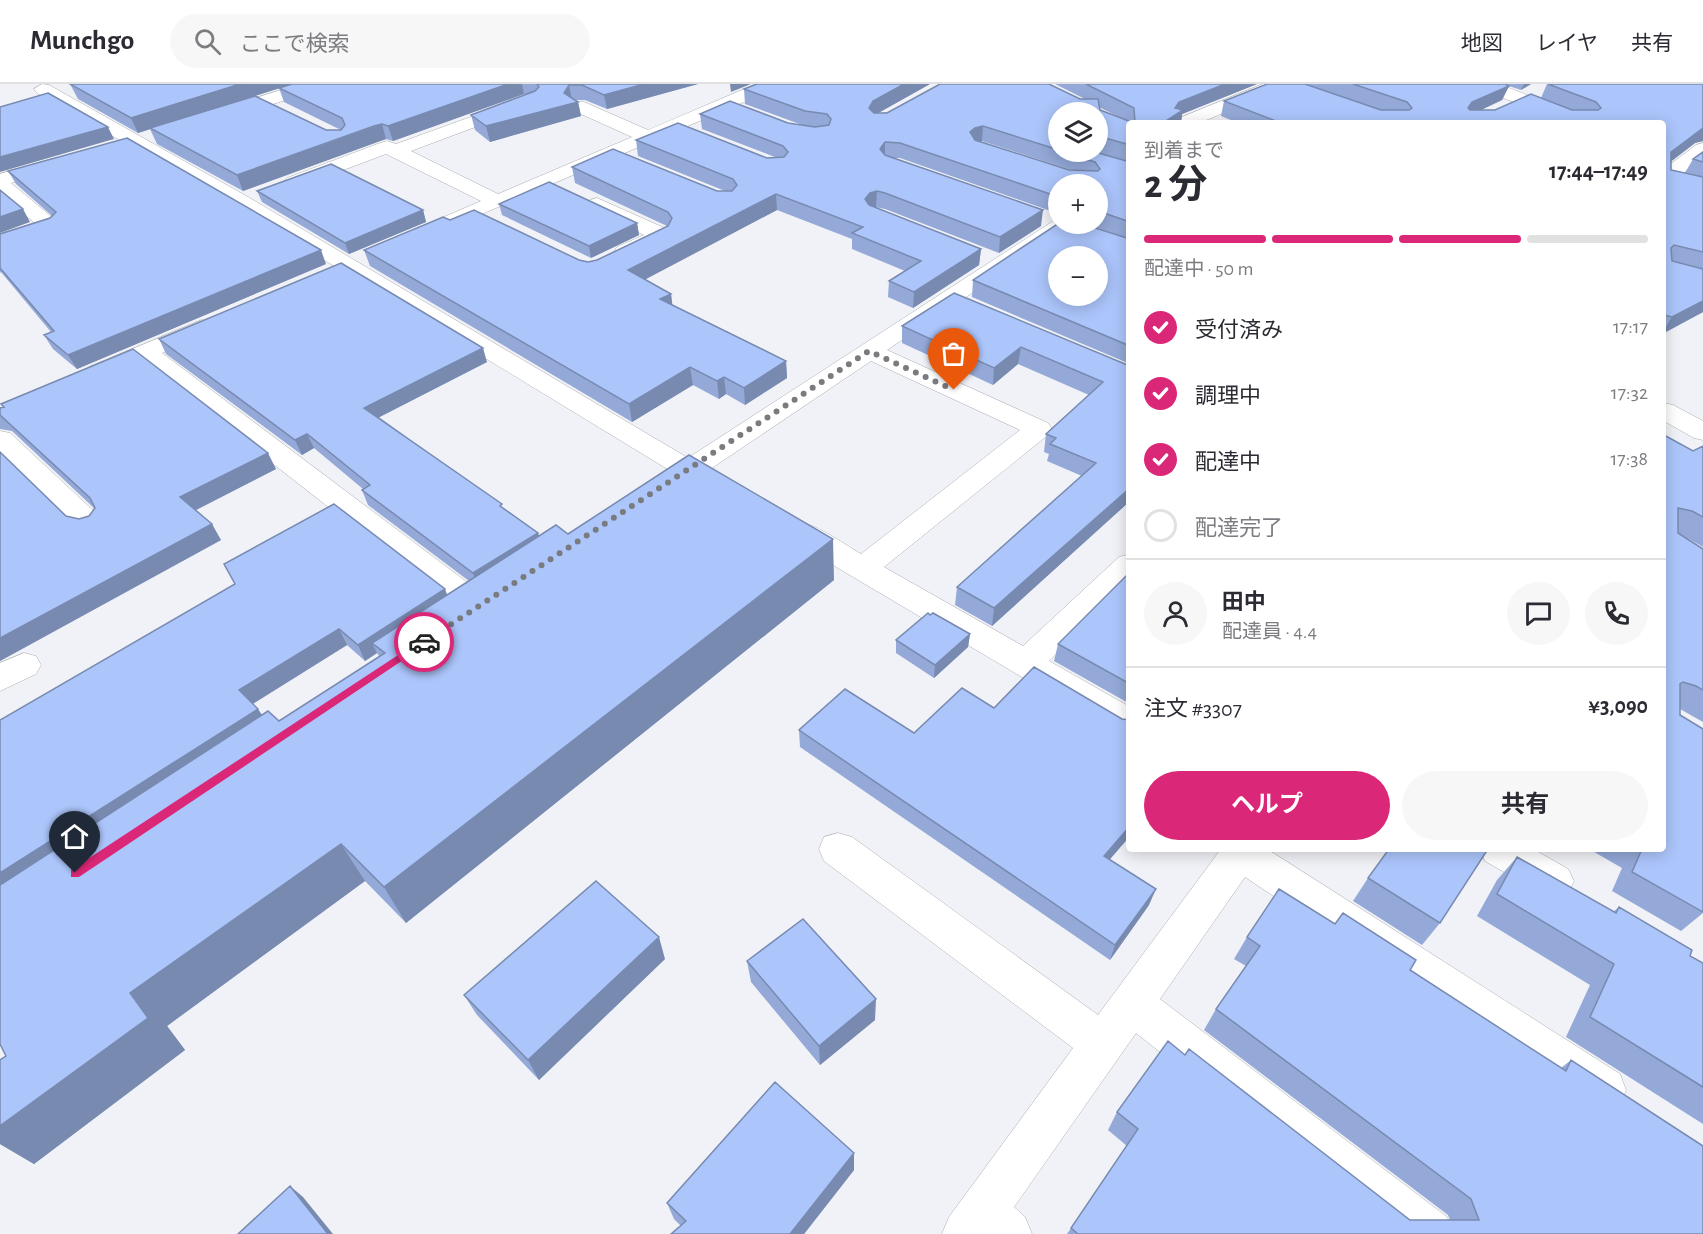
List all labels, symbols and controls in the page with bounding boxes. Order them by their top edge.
search box [170,14,590,68]
icon: search [191,25,224,58]
text: Munchgo [30,27,134,55]
text: ここで検索 [239,33,349,55]
text: 地図 [1461,33,1503,54]
text: レイヤ [1536,33,1598,54]
text: 共有 [1631,33,1673,54]
map controls [1048,102,1108,306]
button: layers [1048,102,1108,162]
text: 到着まで [1144,141,1224,161]
text: 17:44–17:49 [1549,160,1648,182]
text: 2 分 [1144,166,1207,205]
button: + [1048,174,1108,234]
button: − [1048,246,1108,306]
text: 配達中 · 50 m [1144,259,1253,279]
icon: check [1144,311,1177,344]
text: 17:17 [1613,317,1648,337]
text: 受付済み [1195,319,1283,341]
pin [928,328,979,390]
icon: bag [937,337,970,370]
icon: check [1144,377,1177,410]
text: 17:32 [1611,383,1648,403]
text: 調理中 [1195,385,1261,407]
icon: check [1144,443,1177,476]
text: 17:38 [1610,449,1648,469]
text: 配達中 [1195,451,1261,473]
text: 配達完了 [1195,517,1283,539]
button: person [1144,582,1207,645]
button: chat [1507,582,1570,645]
button: phone [1585,582,1648,645]
text: 田中 [1222,591,1266,613]
courier [394,612,454,672]
text: 配達員 · 4.4 [1222,622,1317,642]
icon: car [408,626,441,659]
text: ¥3,090 [1588,695,1648,717]
text: 注文 #3307 [1144,698,1242,720]
button: ヘルプ [1144,771,1390,840]
button: 共有 [1402,771,1648,840]
pin [49,811,100,873]
icon: home [58,820,91,853]

